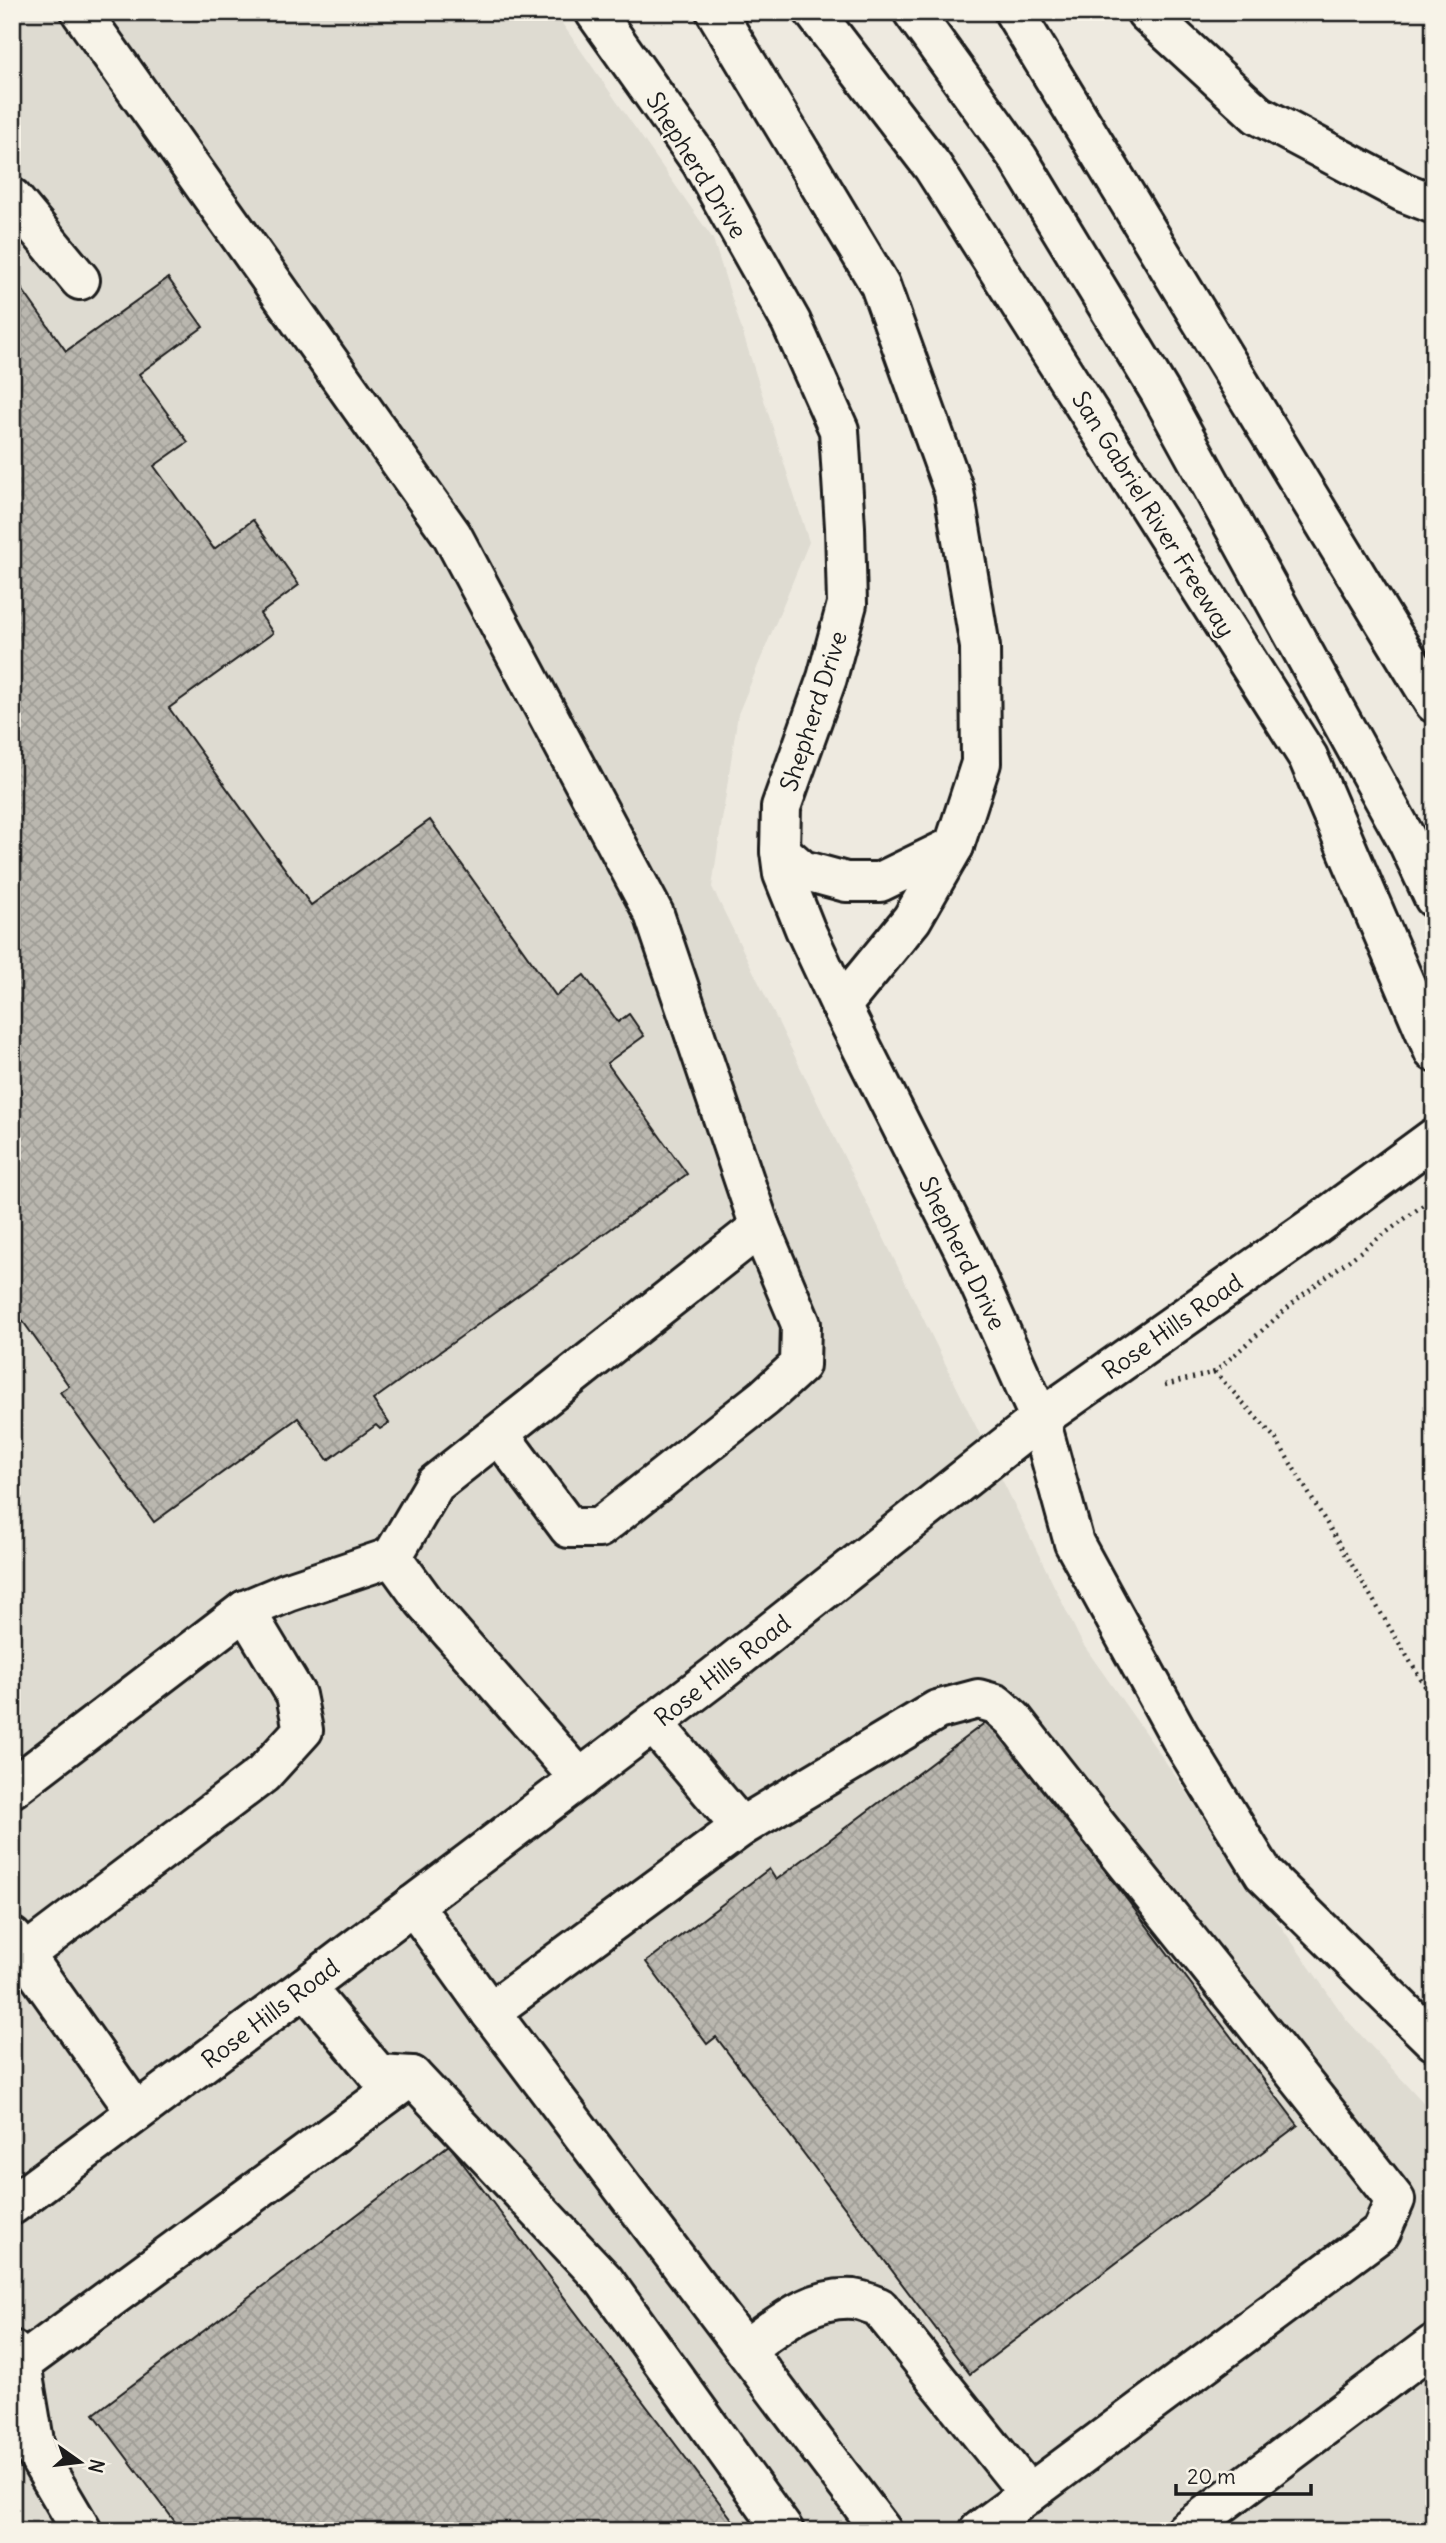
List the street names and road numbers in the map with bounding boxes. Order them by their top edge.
street label: Shepherd Drive [640,86,754,244]
street label: San Gabriel River Freeway [1066,385,1242,643]
street label: Shepherd Drive [773,627,853,795]
street label: Shepherd Drive [913,1172,1013,1334]
street label: Rose Hills Road [1096,1267,1248,1385]
street label: Rose Hills Road [648,1608,796,1732]
street label: Rose Hills Road [195,1952,345,2074]

